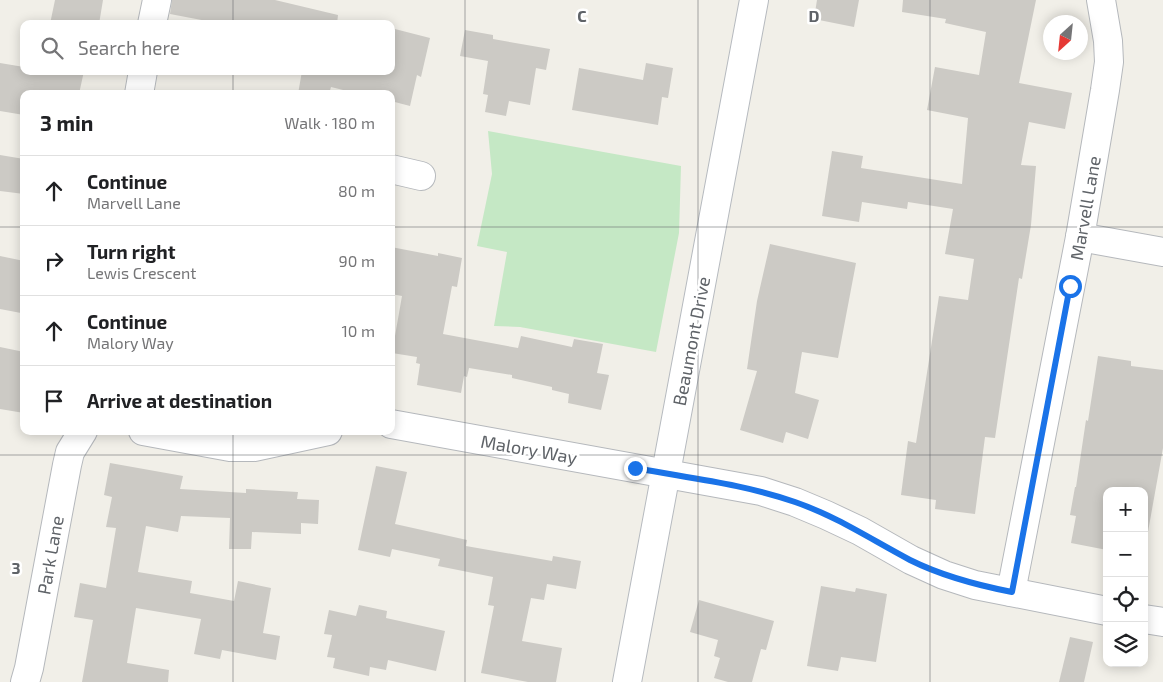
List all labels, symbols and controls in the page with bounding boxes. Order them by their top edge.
text: C [577,6,587,25]
text: D [809,6,820,25]
north arrow [1043,15,1088,60]
search box [20,20,395,75]
icon: search [38,34,66,62]
text: Search here [78,36,180,59]
text: 3 min [40,110,93,135]
text: Walk · 180 m [284,113,375,132]
street label: Marvell Lane [1065,154,1105,262]
text: Continue [87,170,167,193]
icon: ahead [40,177,68,205]
text: 80 m [338,181,375,200]
text: Marvell Lane [87,193,181,212]
text: Turn right [87,240,175,263]
icon: right [40,247,68,275]
text: 90 m [339,251,375,270]
text: Lewis Crescent [87,263,196,282]
street label: Beaumont Drive [668,275,714,407]
route start [1059,275,1082,298]
text: Continue [87,310,167,333]
icon: ahead [40,317,68,345]
text: 10 m [341,321,375,340]
text: Malory Way [87,333,174,352]
icon: arrive [40,387,68,415]
text: Arrive at destination [87,389,272,412]
street label: Malory Way [479,430,579,468]
route end [624,457,647,480]
map controls [1103,487,1148,667]
button: + [1103,487,1148,532]
street label: Park Lane [32,514,68,596]
button: − [1103,532,1148,577]
text: 3 [11,558,21,577]
button: locate [1103,577,1148,622]
button: layers [1103,622,1148,667]

